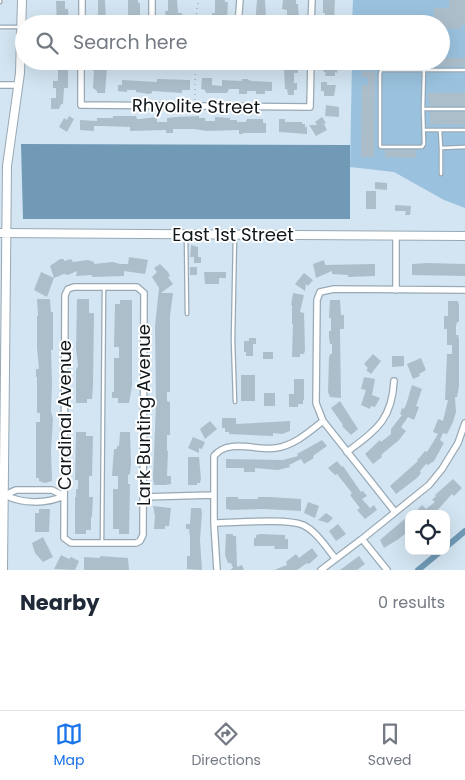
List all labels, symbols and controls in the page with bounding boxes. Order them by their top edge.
search box [15,15,450,70]
icon: search [33,29,61,57]
text: Search here [73,29,187,56]
street label: Rhyolite Street [132,92,260,120]
street label: East 1st Street [172,222,294,247]
street label: Lark Bunting Avenue [131,324,156,506]
street label: Cardinal Avenue [52,340,77,490]
map controls [405,510,450,555]
button: locate [405,510,450,555]
text: Nearby [20,588,100,617]
text: 0 results [378,591,445,614]
tab: Map [53,720,84,771]
tab: Directions [191,720,261,771]
tab: Saved [368,720,412,771]

